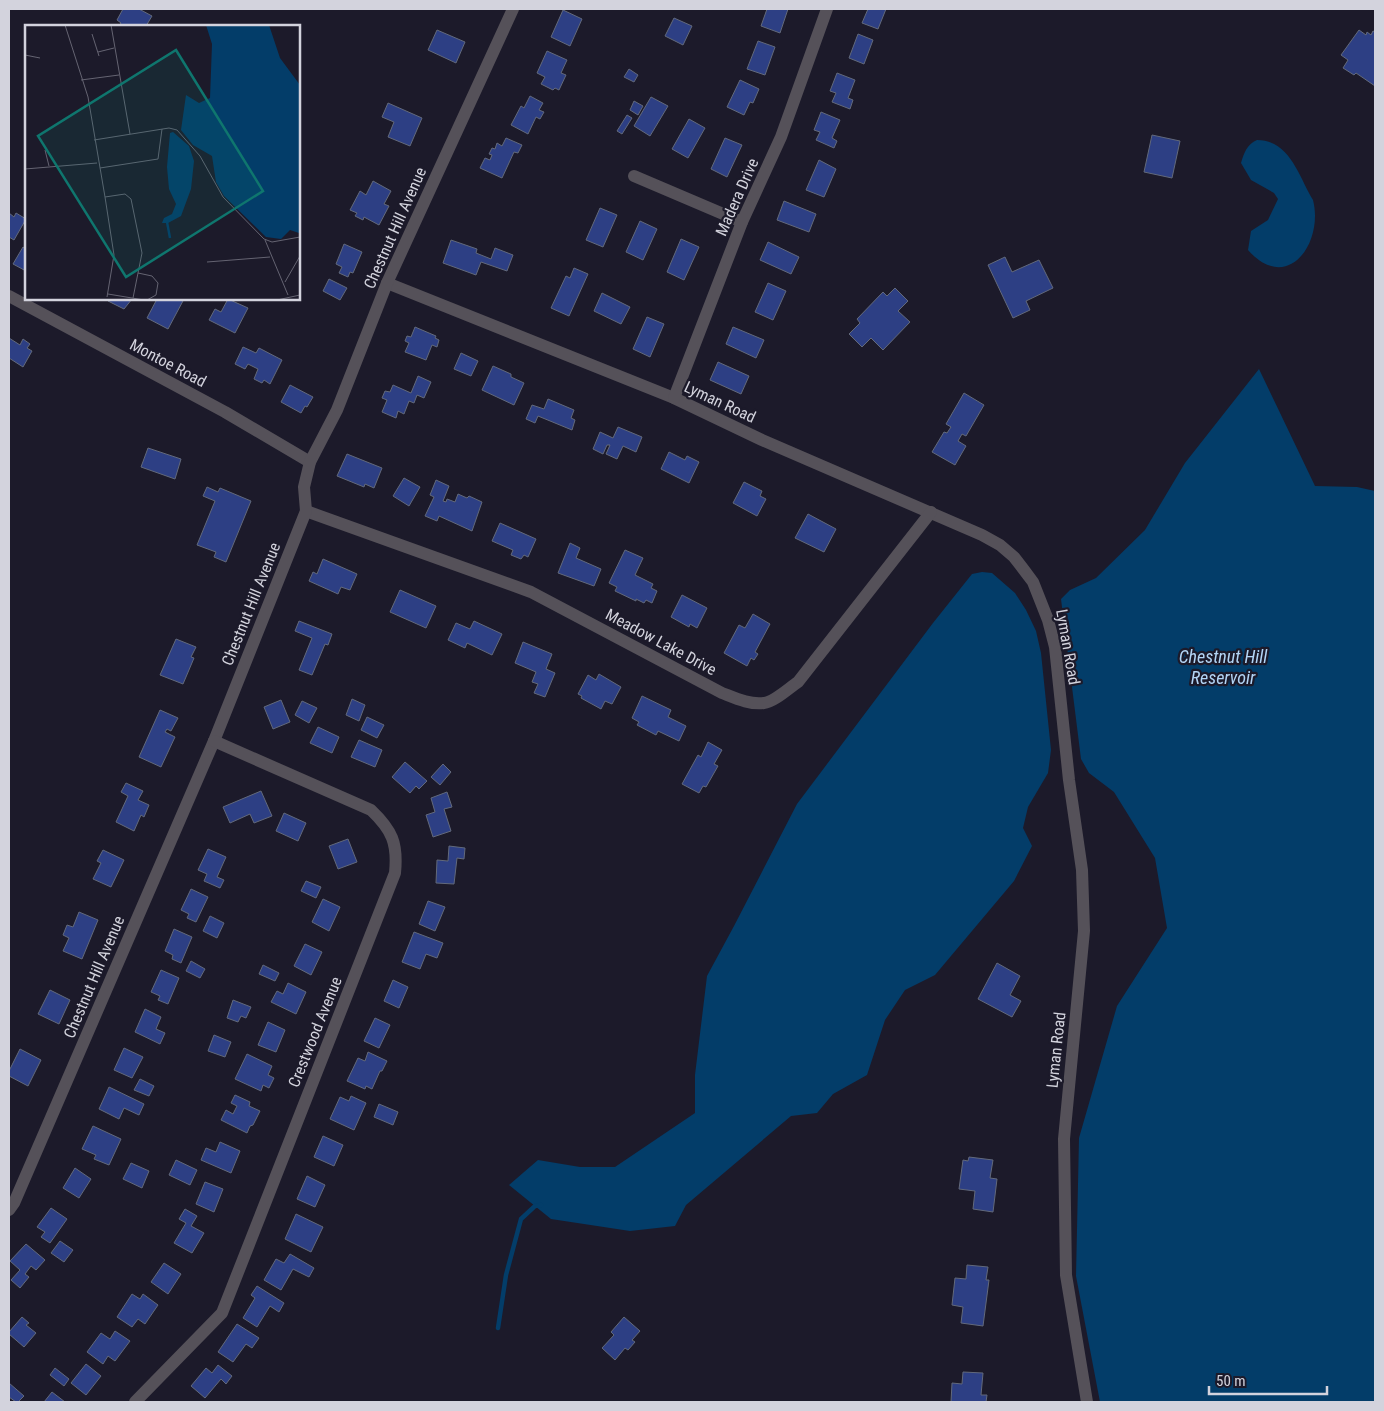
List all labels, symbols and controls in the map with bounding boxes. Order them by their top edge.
inset map [25,25,300,300]
street label: Madera Drive [711,155,763,239]
street label: Chestnut Hill Avenue [360,164,430,292]
street label: Montoe Road [127,335,209,391]
street label: Lyman Road [681,377,759,427]
street label: Chestnut Hill Avenue [218,540,284,668]
street label: Meadow Lake Drive [602,605,720,679]
street label: Lyman Road [1052,608,1084,686]
water label: Chestnut Hill Reservoir [1179,646,1268,688]
street label: Chestnut Hill Avenue [60,913,128,1041]
street label: Crestwood Avenue [284,974,346,1090]
street label: Lyman Road [1043,1011,1069,1089]
scale bar [1209,1364,1326,1396]
text: 50 m [1216,1372,1246,1390]

